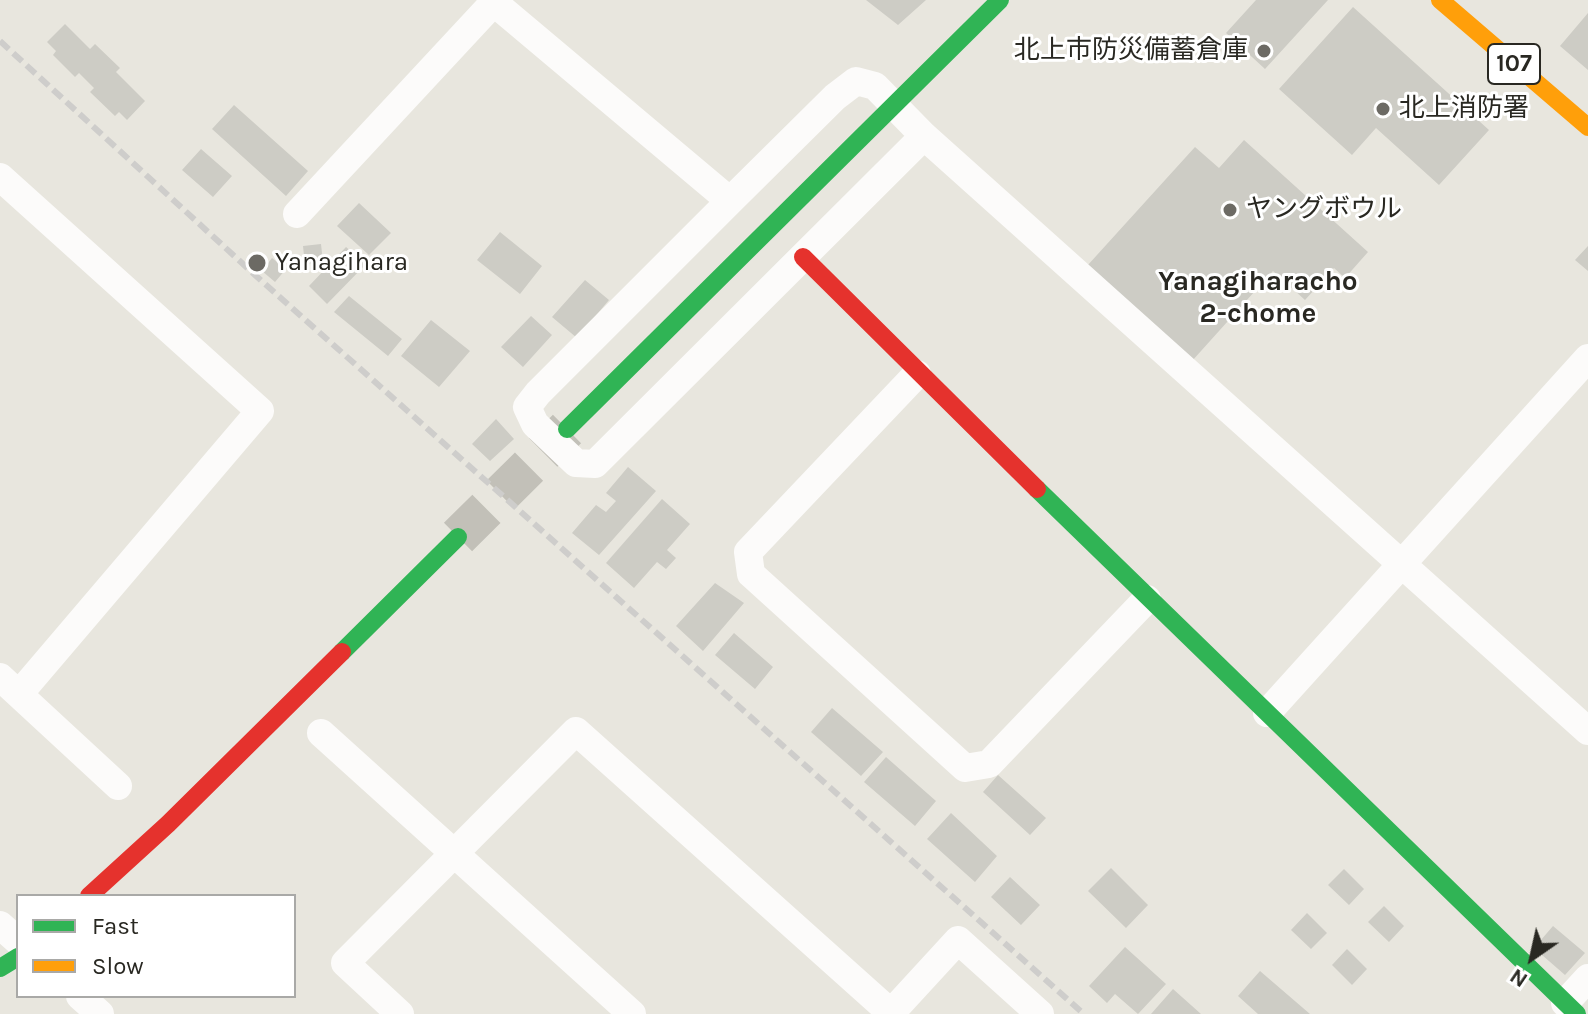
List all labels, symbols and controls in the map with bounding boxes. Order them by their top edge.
place label: 北上市防災備蓄倉庫 [1014,35,1248,67]
marker: 北上市防災備蓄倉庫 [1255,42,1273,60]
road number: 107 [1488,44,1540,84]
place label: 北上消防署 [1399,93,1529,125]
marker: 北上消防署 [1374,100,1392,118]
place label: ヤングボウル [1246,194,1402,226]
marker: ヤングボウル [1221,201,1239,219]
place label: Yanagihara [275,247,408,279]
marker: Yanagihara [246,252,268,274]
district label: Yanagiharacho 2-chome [1158,265,1358,331]
legend [16,894,296,998]
text: Fast [92,912,139,940]
north arrow [1492,918,1572,998]
text: Slow [92,952,144,980]
text: N [1505,963,1532,993]

